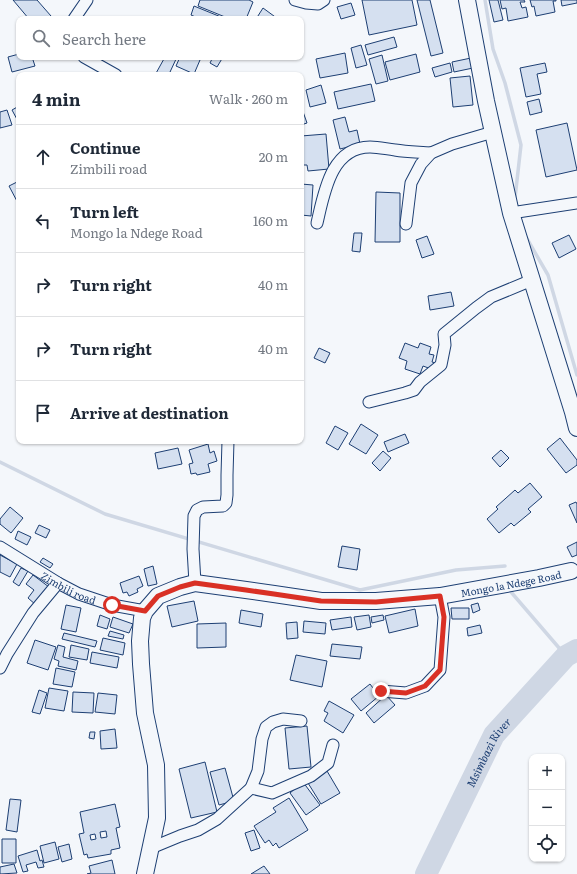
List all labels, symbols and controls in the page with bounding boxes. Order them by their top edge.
search box [16,16,304,60]
icon: search [30,27,52,49]
text: Search here [62,27,146,50]
text: 4 min [32,86,81,111]
text: Walk · 260 m [209,89,288,108]
text: Continue [70,136,140,159]
icon: ahead [32,146,54,168]
text: 20 m [259,147,288,166]
text: Zimbili road [70,159,147,178]
text: Turn left [70,200,139,223]
icon: left [32,210,54,232]
text: 160 m [253,211,288,230]
text: Mongo la Ndege Road [70,223,203,242]
text: Turn right [70,273,152,296]
icon: right [32,274,54,296]
text: 40 m [258,275,288,294]
text: Turn right [70,337,152,360]
icon: right [32,338,54,360]
text: 40 m [258,339,288,358]
text: Arrive at destination [70,401,229,424]
icon: arrive [32,402,54,424]
street label: Mongo la Ndege Road [459,566,563,600]
street label: Zimbili road [39,567,98,607]
route start [103,596,121,614]
route end [372,682,390,700]
water label: Msimbazi River [462,714,514,790]
map controls [529,754,565,862]
button: + [529,754,565,790]
button: − [529,790,565,826]
button: locate [529,826,565,862]

